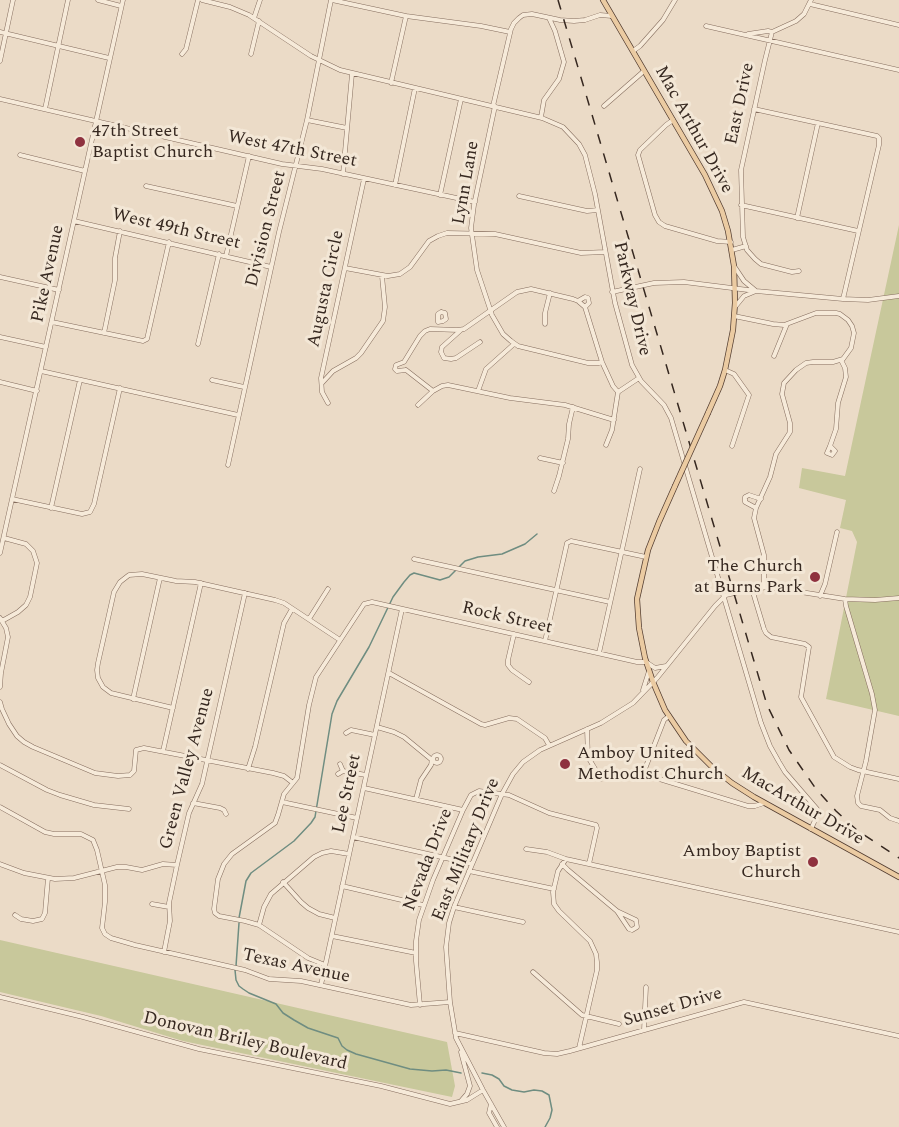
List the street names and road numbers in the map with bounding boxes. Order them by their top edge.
street label: East Drive [722,61,760,147]
street label: Mac Arthur Drive [649,62,737,198]
street label: West 47th Street [226,127,358,173]
street label: Lynn Lane [449,139,485,227]
street label: Division Street [242,169,292,289]
street label: West 49th Street [110,205,242,255]
street label: Pike Avenue [28,223,70,325]
street label: Augusta Circle [304,229,350,349]
street label: Parkway Drive [607,240,655,358]
street label: Rock Street [460,598,554,640]
street label: Green Valley Avenue [156,686,220,852]
street label: Lee Street [329,752,367,836]
street label: MacArthur Drive [737,763,867,851]
street label: East Military Drive [428,775,506,925]
street label: Nevada Drive [400,806,458,914]
street label: Texas Avenue [240,945,352,989]
street label: Sunset Drive [621,984,725,1032]
street label: Donovan Briley Boulevard [141,1008,349,1076]

